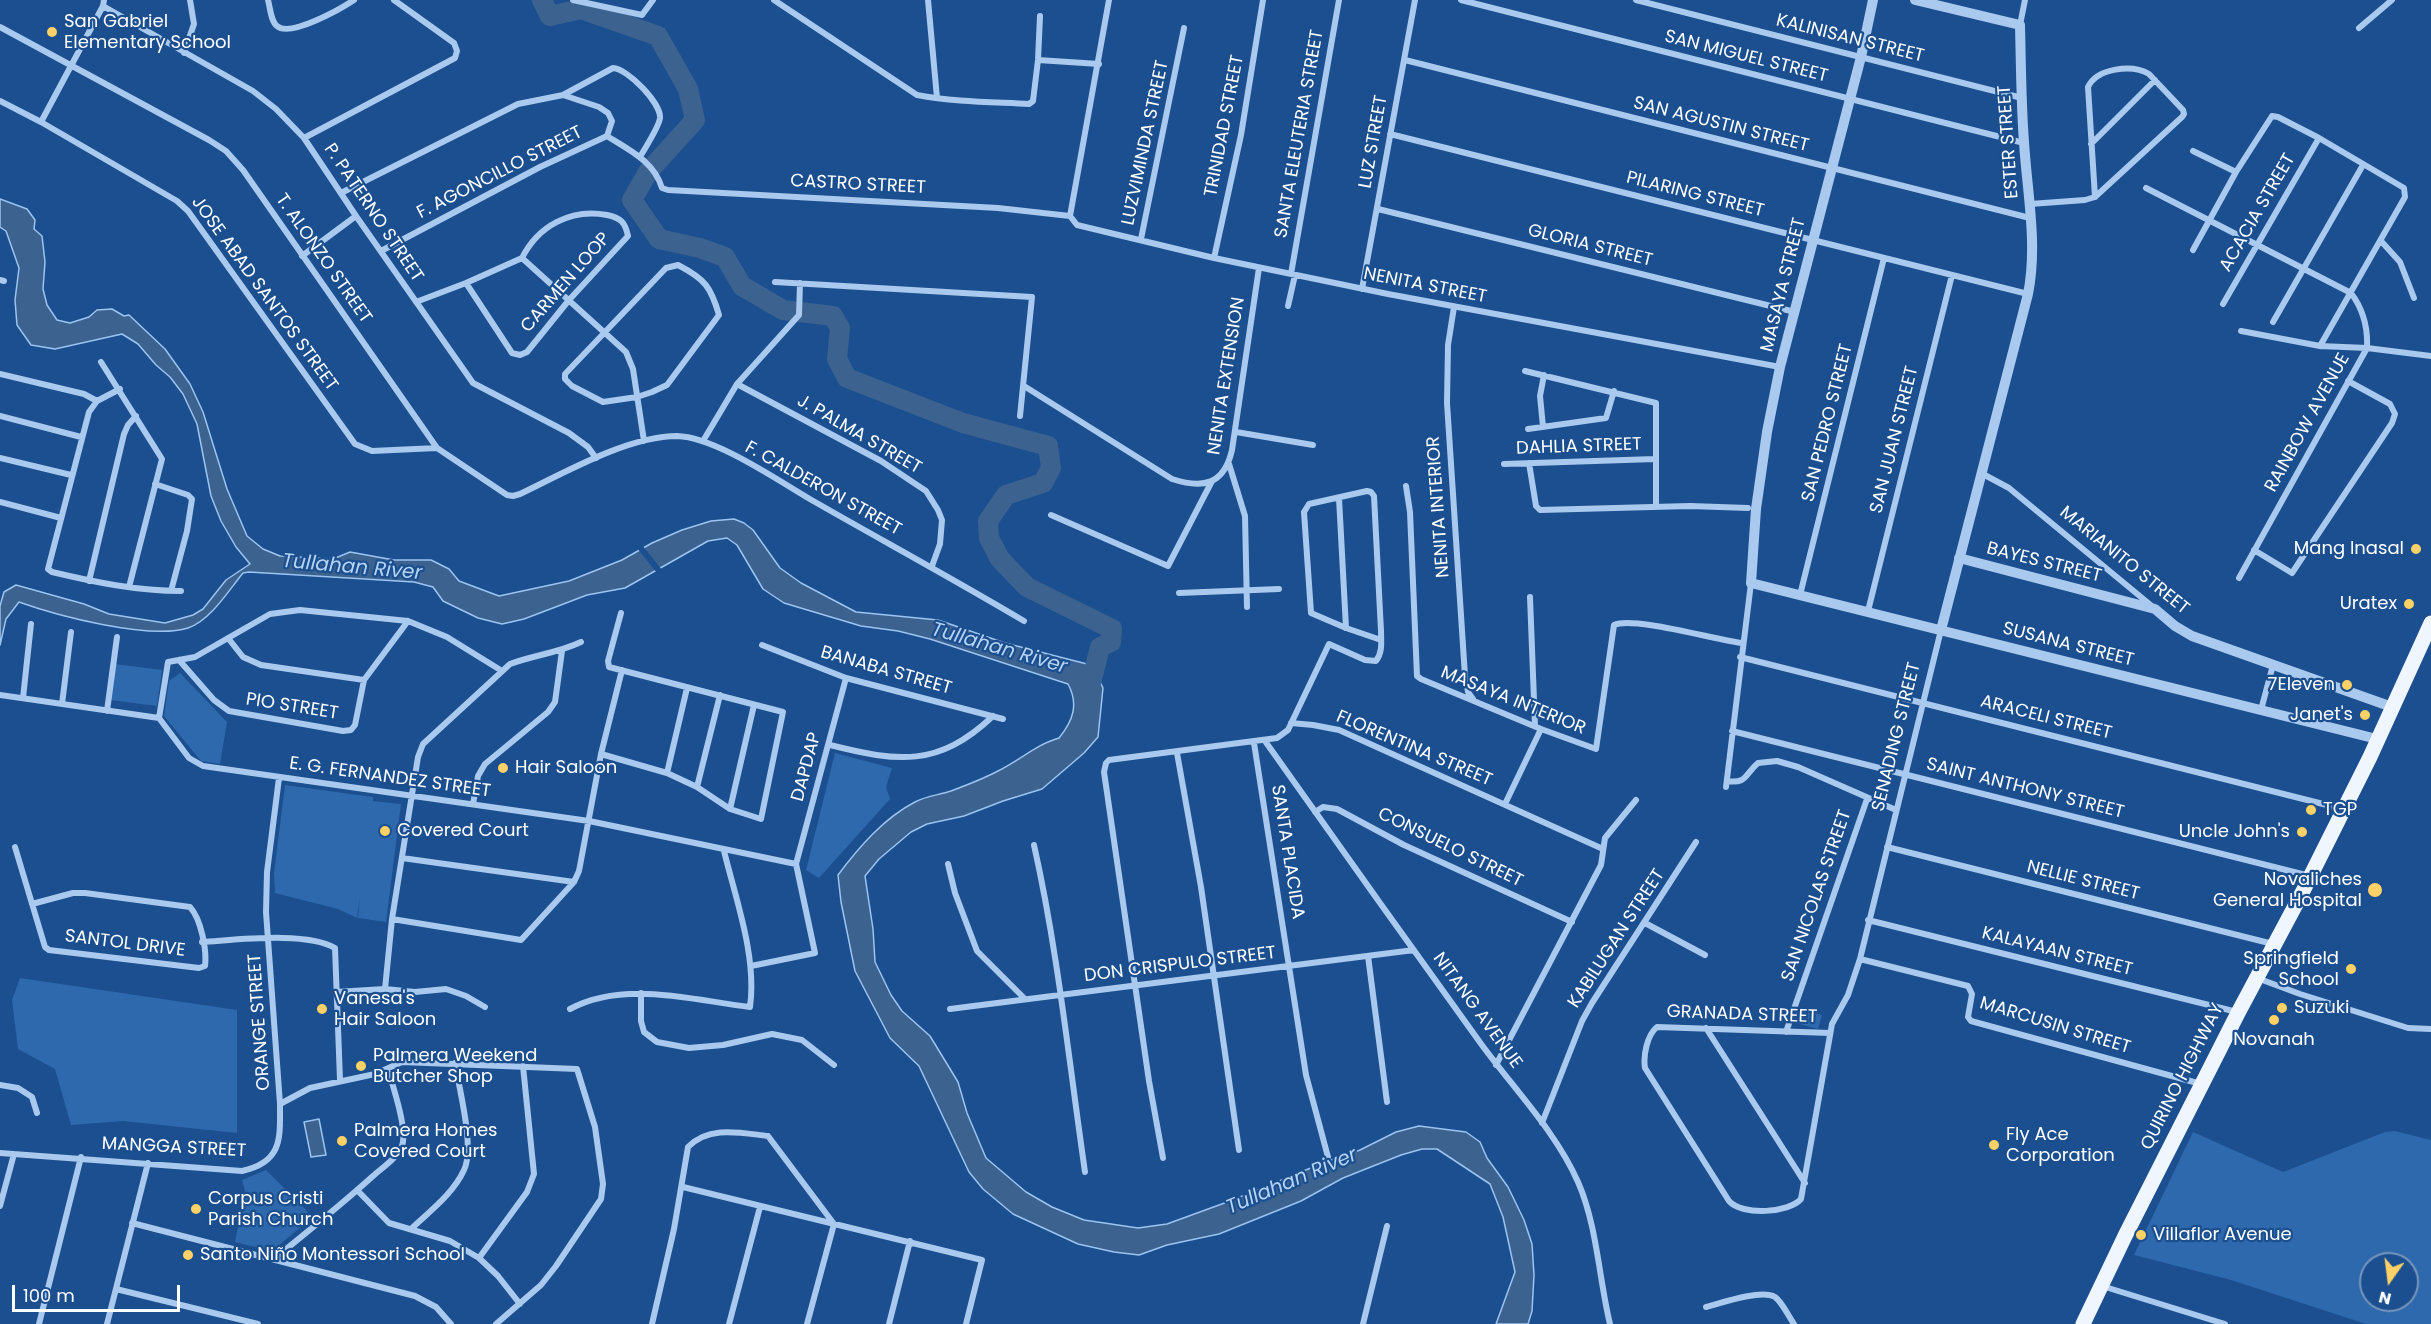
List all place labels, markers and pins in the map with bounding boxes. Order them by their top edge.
place label: San Gabriel Elementary School [64,11,231,54]
marker: San Gabriel Elementary School [45,25,59,39]
place label: Mang Inasal [2294,538,2404,560]
marker: Mang Inasal [2409,542,2423,556]
place label: Uratex [2340,593,2397,615]
marker: Uratex [2402,597,2416,611]
place label: 7Eleven [2268,674,2335,696]
marker: 7Eleven [2340,678,2354,692]
place label: Janet's [2290,704,2353,726]
marker: Janet's [2358,708,2372,722]
place label: Hair Saloon [515,757,617,779]
marker: Hair Saloon [496,761,510,775]
place label: TGP [2323,799,2357,821]
marker: TGP [2304,803,2318,817]
place label: Covered Court [397,820,529,842]
place label: Uncle John's [2179,821,2290,843]
marker: Covered Court [378,824,392,838]
marker: Uncle John's [2295,825,2309,839]
place label: Novaliches General Hospital [2213,869,2362,912]
marker: Novaliches General Hospital [2366,881,2384,899]
place label: Springfield School [2243,948,2339,990]
marker: Springfield School [2344,962,2358,976]
place label: Vanesa's Hair Saloon [334,988,436,1030]
place label: Suzuki [2294,997,2349,1019]
marker: Suzuki [2275,1001,2289,1015]
marker: Vanesa's Hair Saloon [315,1002,329,1016]
marker: Novanah [2267,1013,2281,1027]
place label: Novanah [2233,1029,2315,1051]
place label: Palmera Weekend Butcher Shop [373,1045,537,1088]
marker: Palmera Weekend Butcher Shop [354,1059,368,1073]
place label: Palmera Homes Covered Court [354,1120,497,1162]
place label: Fly Ace Corporation [2006,1124,2115,1166]
marker: Palmera Homes Covered Court [335,1134,349,1148]
marker: Fly Ace Corporation [1987,1138,2001,1152]
place label: Corpus Cristi Parish Church [208,1188,334,1230]
marker: Corpus Cristi Parish Church [189,1202,203,1216]
place label: Villaflor Avenue [2153,1224,2292,1246]
marker: Villaflor Avenue [2134,1228,2148,1242]
place label: Santo Niño Montessori School [200,1244,465,1266]
marker: Santo Niño Montessori School [181,1248,195,1262]

